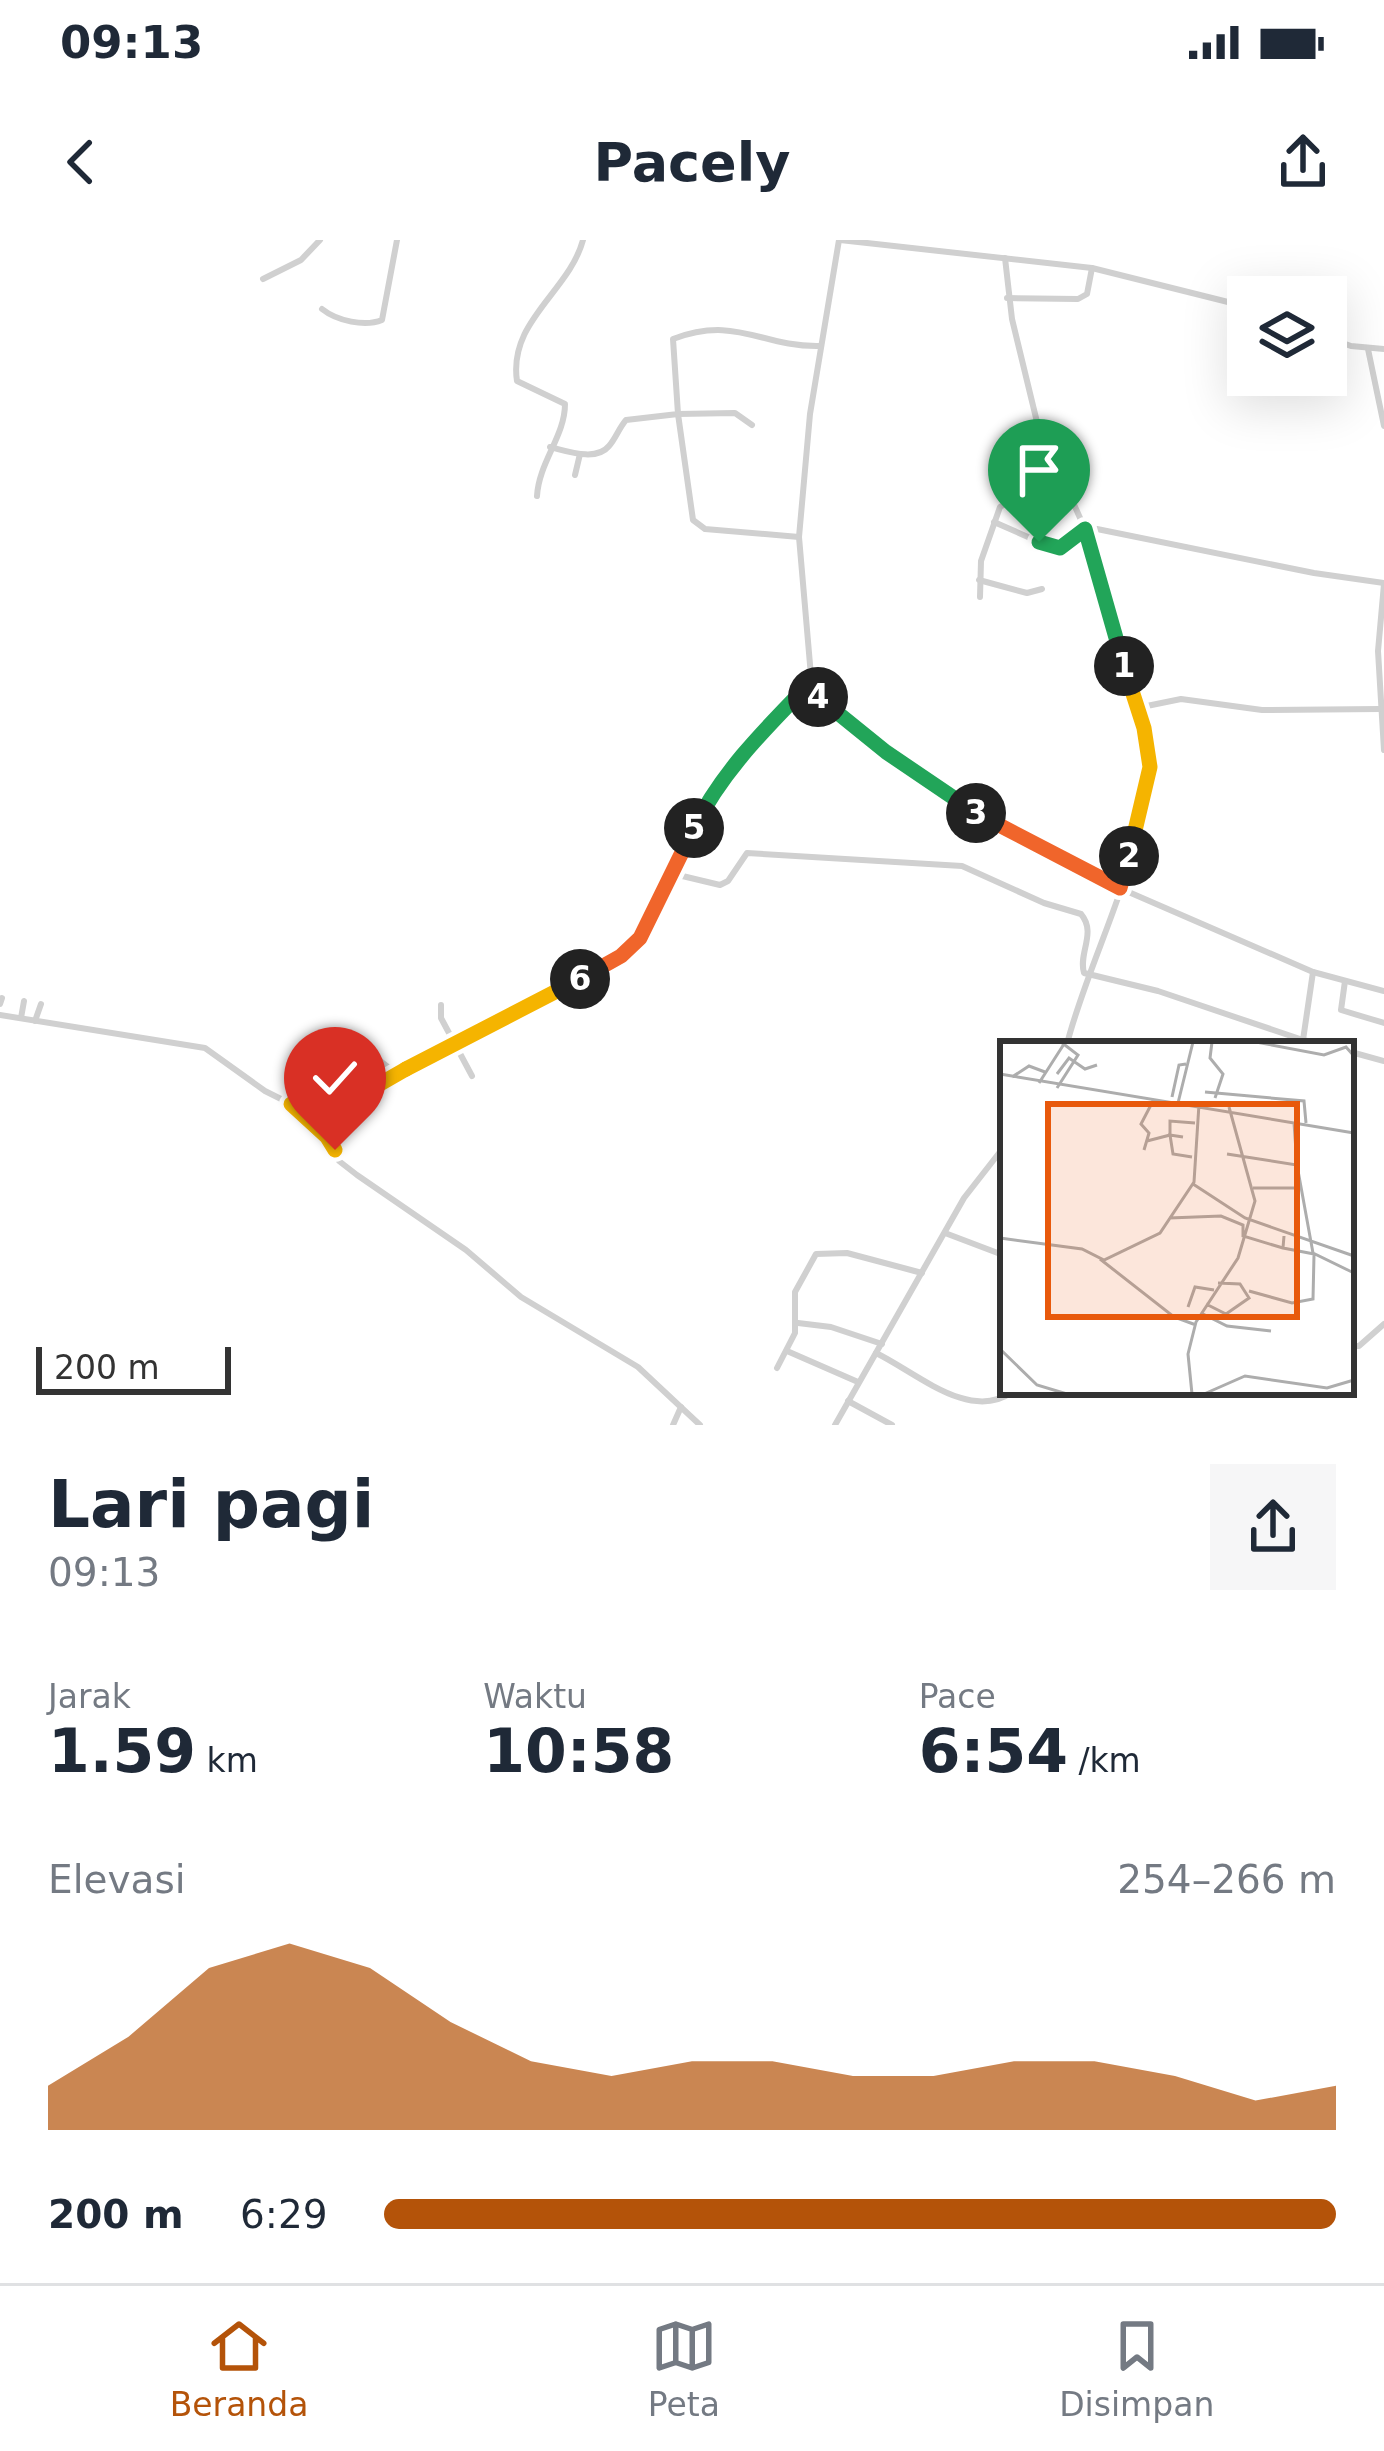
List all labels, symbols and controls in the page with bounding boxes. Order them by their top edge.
text: 09:13 [60,16,203,69]
icon: back [48,129,114,195]
icon: share [1270,129,1336,195]
text: Pacely [594,131,790,194]
map controls [1227,276,1347,396]
button: layers [1227,276,1347,396]
pin [988,419,1090,542]
icon: arrive [1006,437,1072,503]
pin: 1 [1094,636,1154,696]
text: 1 [1113,646,1135,685]
pin: 4 [788,667,848,727]
text: 4 [807,677,829,716]
pin: 3 [946,783,1006,843]
text: 3 [965,793,987,832]
pin: 5 [664,798,724,858]
text: 5 [683,808,705,847]
pin: 2 [1099,826,1159,886]
text: 2 [1118,836,1140,875]
pin: 6 [550,949,610,1009]
text: 6 [569,959,591,998]
pin [284,1027,386,1150]
inset map [1000,1041,1354,1395]
icon: check [302,1045,368,1111]
scale bar [36,1341,231,1394]
text: 200 m [54,1348,160,1387]
button: share [1210,1464,1336,1590]
text: Lari pagi [48,1466,374,1543]
text: 09:13 [48,1550,160,1595]
text: Jarak [48,1677,131,1716]
text: Waktu [483,1677,587,1716]
text: Pace [919,1677,996,1716]
text: 1.59 [48,1716,196,1786]
text: 10:58 [483,1716,674,1786]
text: 6:54 [919,1716,1068,1786]
text: km [196,1741,258,1780]
text: /km [1068,1741,1141,1780]
text: Elevasi [48,1857,186,1902]
text: 254–266 m [1117,1857,1336,1902]
text: 200 m [48,2192,184,2237]
text: 6:29 [240,2192,328,2237]
tab: Beranda [170,2313,308,2424]
tab: Peta [648,2313,720,2424]
tab: Disimpan [1059,2313,1214,2424]

